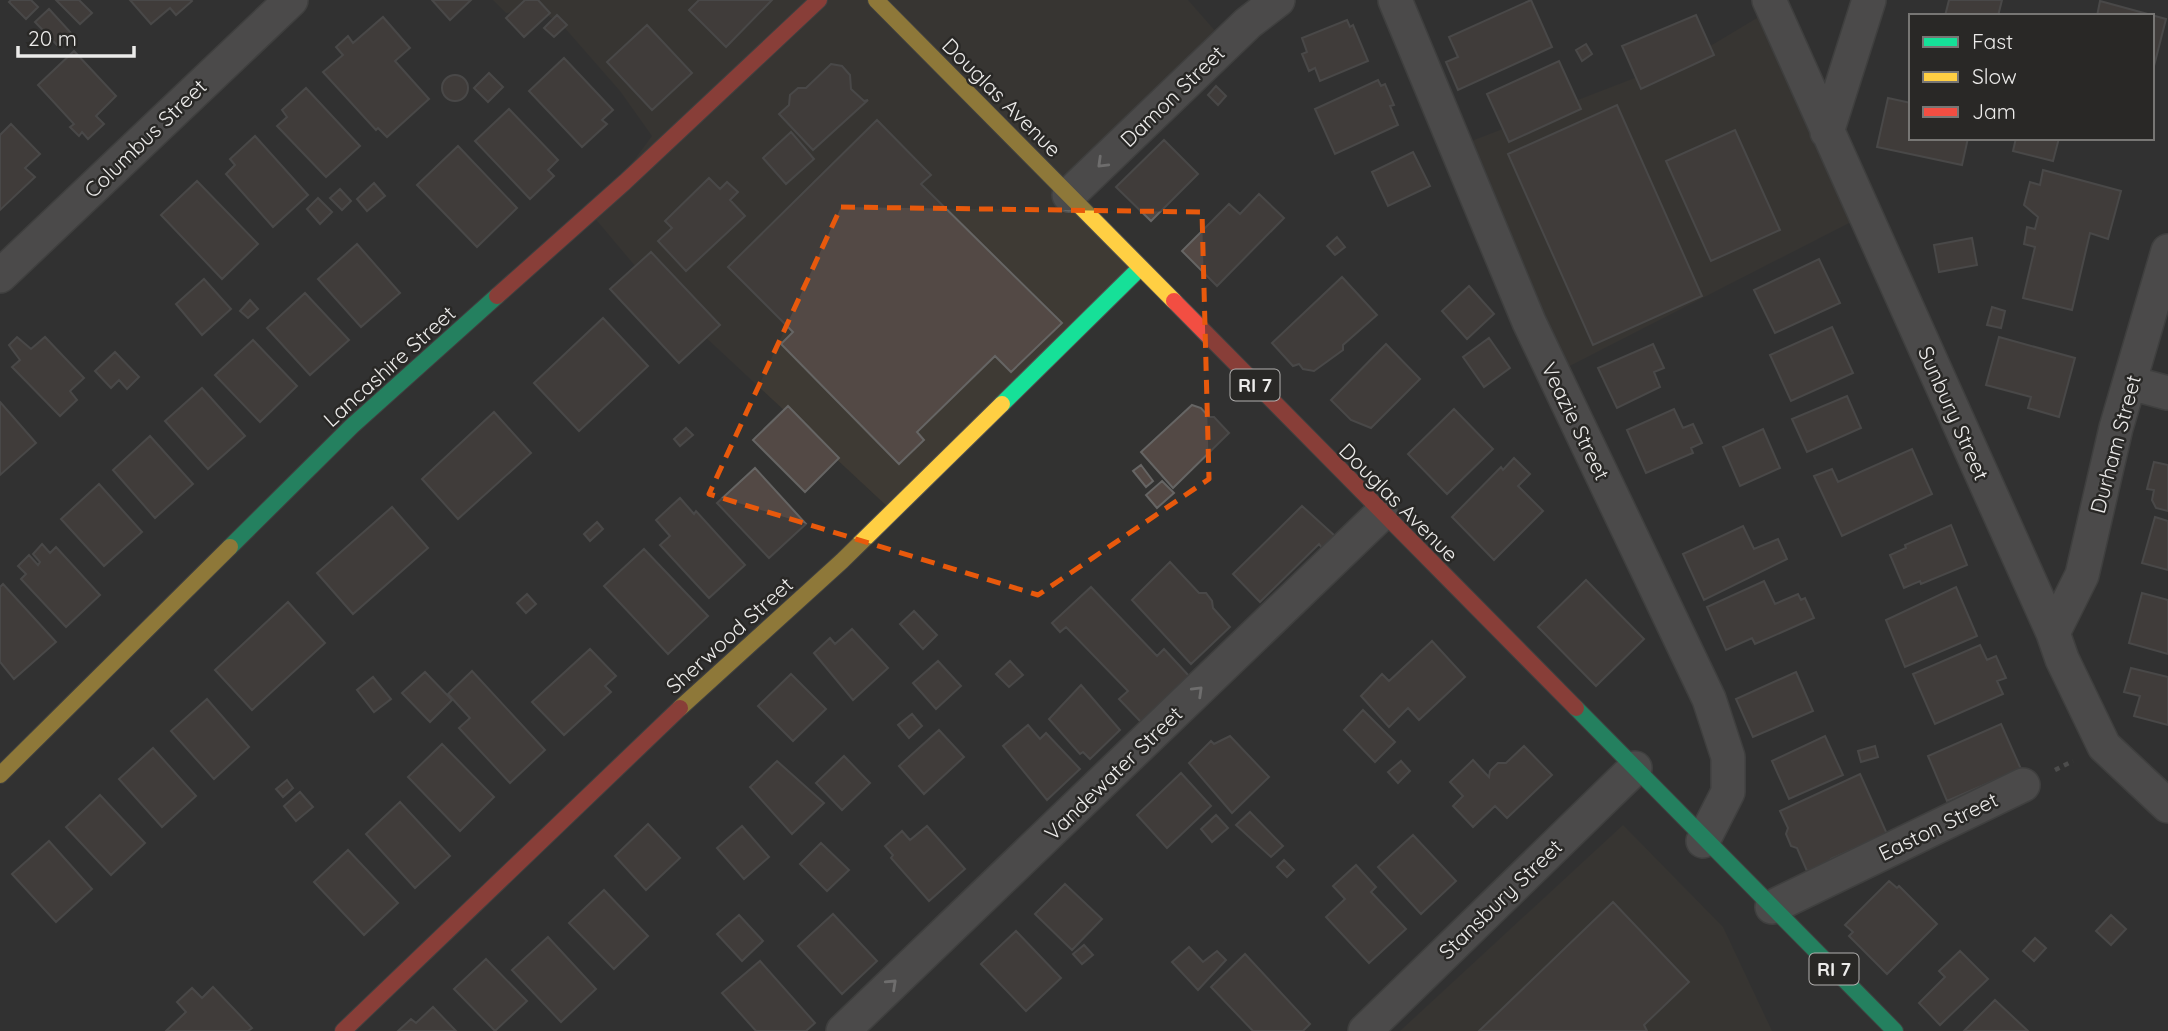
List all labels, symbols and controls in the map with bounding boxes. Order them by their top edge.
scale bar [18,14,133,58]
legend [1909,14,2154,140]
text: 20 m [28,25,77,51]
text: Fast [1972,28,2013,54]
street label: Douglas Avenue [937,32,1067,162]
street label: Damon Street [1114,40,1230,152]
text: Slow [1972,63,2017,89]
street label: Columbus Street [78,73,212,203]
text: Jam [1972,98,2016,124]
one-way arrow [1097,155,1110,168]
street label: Lancashire Street [318,300,460,432]
street label: Sunbury Street [1913,342,1995,484]
street label: Veazie Street [1536,358,1616,484]
road number: RI 7 [1230,370,1280,400]
street label: Durham Street [2084,372,2146,516]
street label: Douglas Avenue [1334,437,1464,567]
street label: Sherwood Street [660,571,798,699]
one-way arrow [1189,686,1202,699]
street label: Vandewater Street [1039,700,1187,846]
street label: Easton Street [1874,786,2002,866]
street label: Stansbury Street [1433,834,1567,964]
road number: RI 7 [1810,953,1858,984]
one-way arrow [884,980,897,993]

